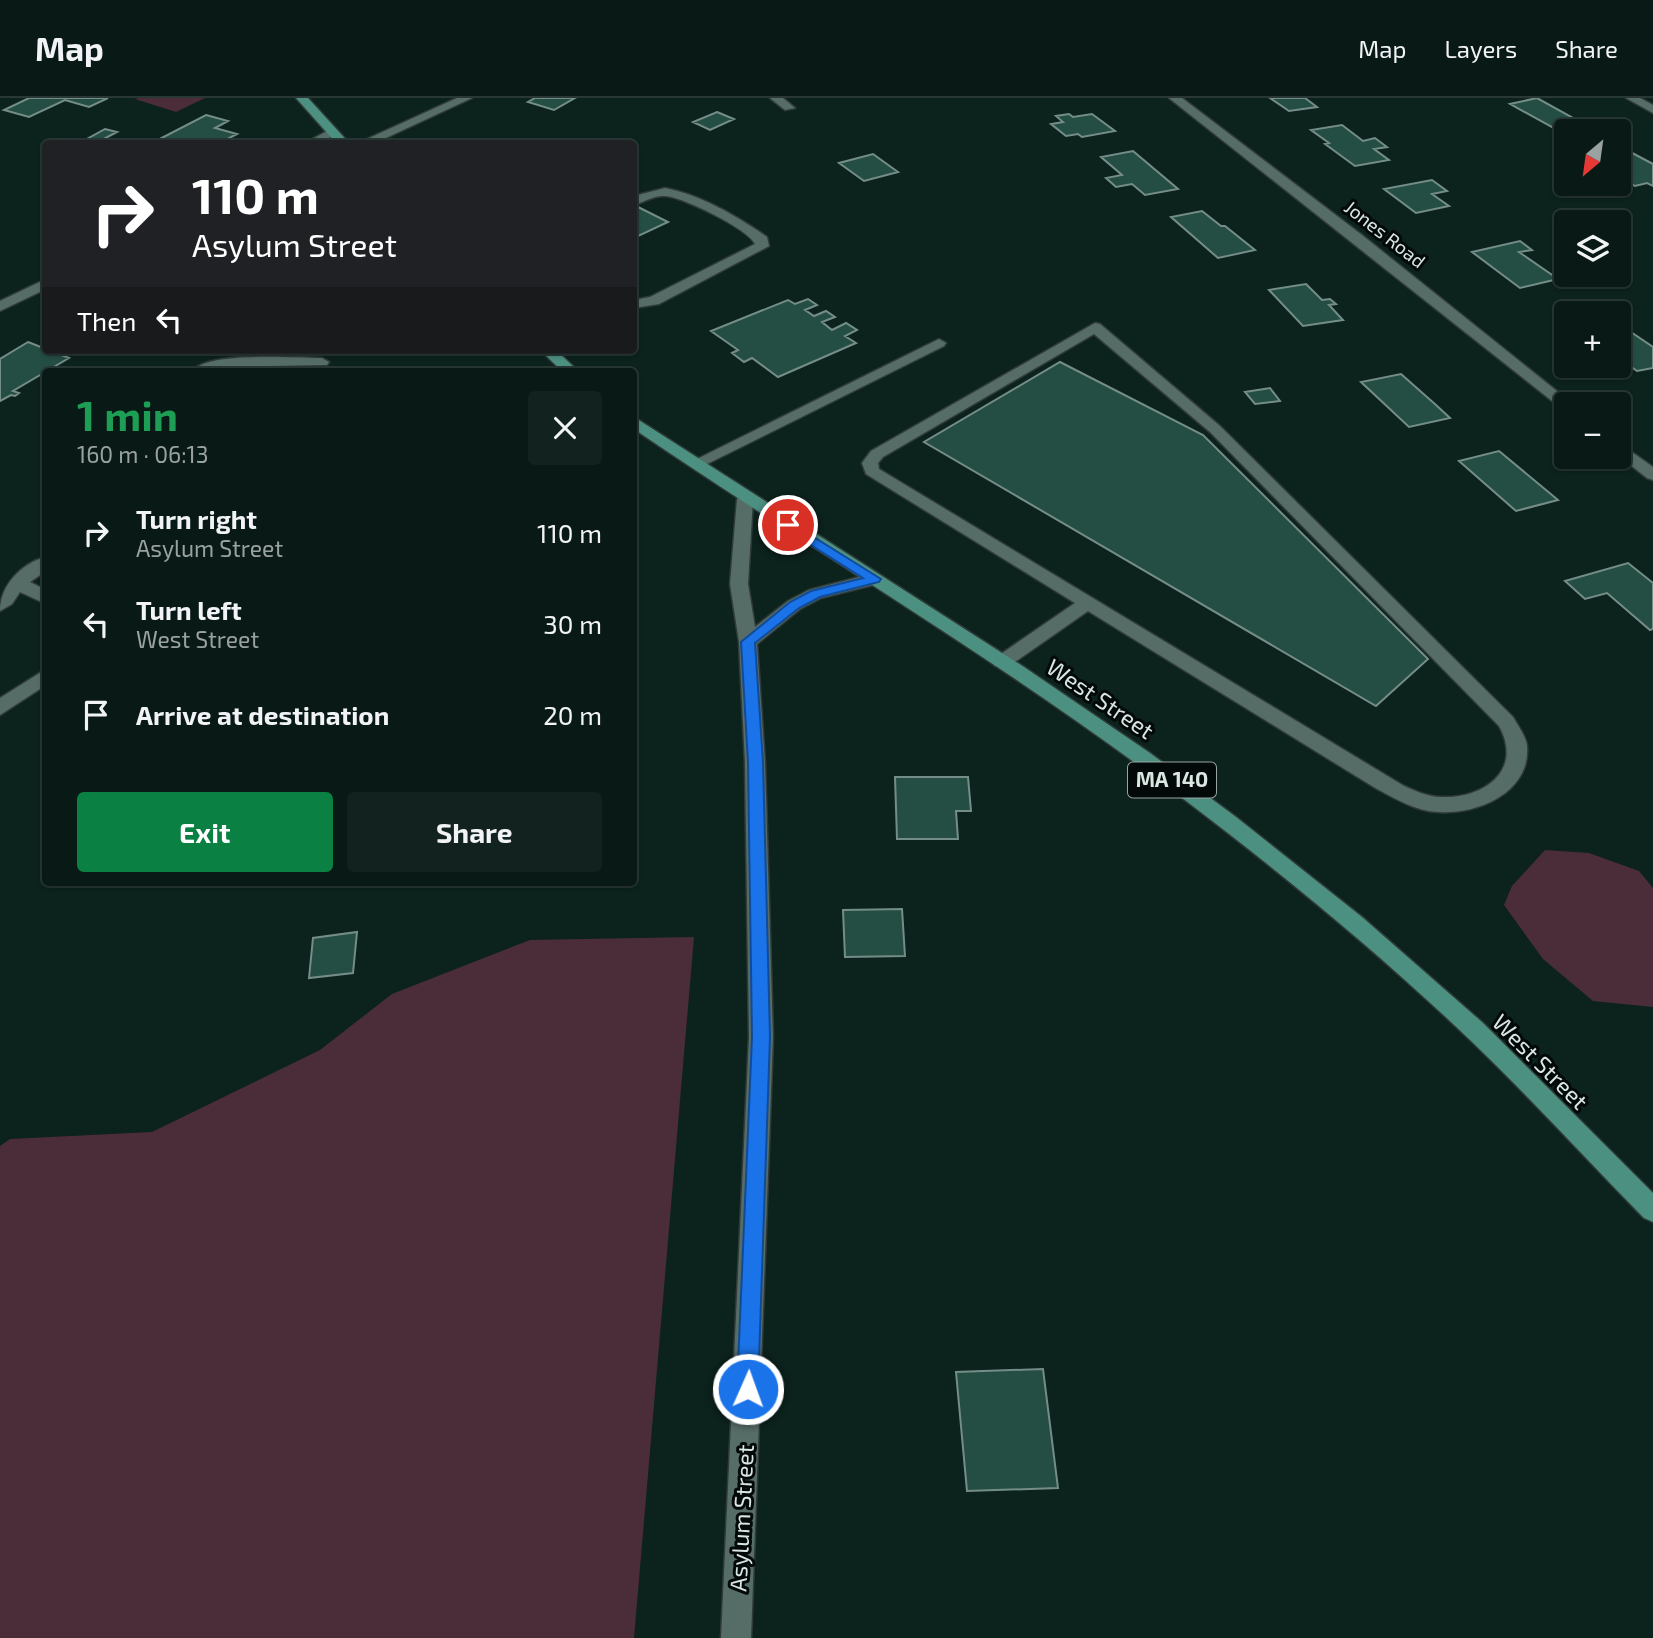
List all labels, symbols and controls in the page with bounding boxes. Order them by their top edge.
text: Map [35,28,104,68]
text: Map [1358,34,1406,63]
text: Layers [1444,34,1517,63]
text: Share [1555,34,1618,63]
north arrow [1554,119,1631,196]
map controls [1554,119,1631,469]
text: 110 m [192,165,319,224]
icon: right [77,168,168,259]
street label: Jones Road [1340,195,1430,272]
button: layers [1554,210,1631,287]
text: Asylum Street [192,225,397,263]
icon: left [150,301,188,339]
button: + [1554,301,1631,378]
text: Then [77,305,136,336]
text: 1 min [77,389,178,439]
button: close [528,391,602,465]
button: − [1554,392,1631,469]
text: 160 m · 06:13 [77,440,209,468]
pin [758,495,818,555]
text: Turn right [136,503,257,534]
icon: arrive [769,506,807,544]
icon: right [77,514,115,552]
text: 110 m [537,517,602,548]
text: Asylum Street [136,534,283,562]
text: Turn left [136,594,242,625]
icon: left [77,605,115,643]
text: 30 m [543,608,602,639]
text: West Street [136,625,259,653]
street label: West Street [1042,652,1160,744]
icon: arrive [77,696,115,734]
text: Arrive at destination [136,699,389,730]
text: 20 m [543,699,602,730]
road number: MA 140 [1128,762,1216,798]
button: Exit [77,792,333,872]
button: Share [347,792,602,872]
street label: West Street [1487,1008,1594,1115]
position arrow [711,1352,785,1426]
street label: Asylum Street [723,1443,759,1592]

